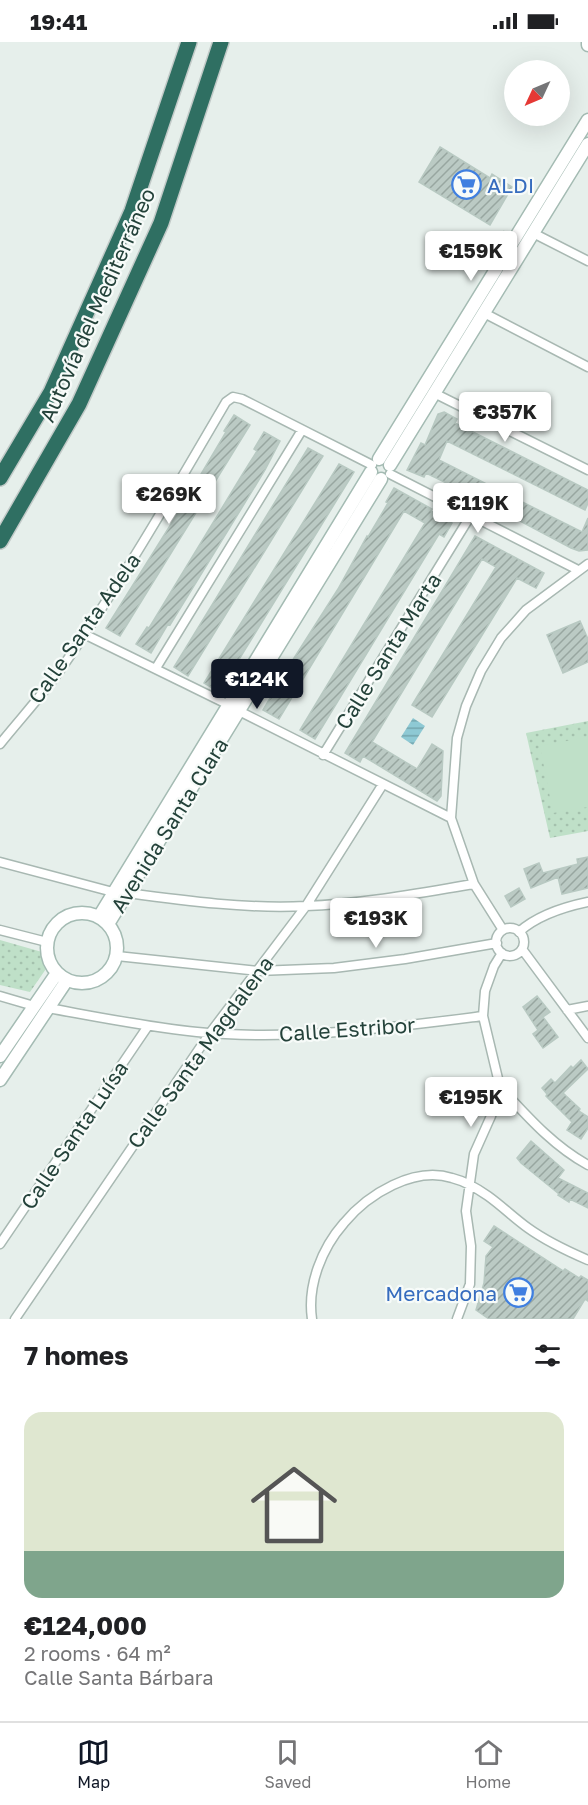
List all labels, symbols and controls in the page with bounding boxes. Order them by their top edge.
text: 19:41 [30,8,87,35]
north arrow [504,60,570,126]
map controls [504,60,570,126]
supermarket icon: ALDI [450,169,482,201]
place label: ALDI [487,172,534,198]
street label: Autovía del Mediterráneo [34,184,160,426]
pin: €159K [429,231,513,282]
text: €159K [439,238,503,262]
pin: €357K [463,392,547,443]
text: €357K [473,399,537,423]
pin: €269K [127,474,211,525]
text: €269K [136,481,202,505]
pin: €119K [436,483,520,534]
text: €119K [447,490,509,514]
street label: Calle Santa Adela [22,548,146,708]
street label: Calle Santa Marta [330,568,446,734]
pin: €124K [215,659,299,710]
text: €124K [225,666,289,690]
street label: Avenida Santa Clara [105,733,233,917]
pin: €193K [334,898,418,949]
text: €193K [344,905,408,929]
street label: Calle Santa Magdalena [121,951,279,1153]
street label: Calle Estribor [278,1011,416,1047]
street label: Calle Santa Luísa [15,1056,133,1214]
pin: €195K [429,1077,513,1128]
text: €195K [439,1084,503,1108]
supermarket icon: Mercadona [502,1277,534,1309]
place label: Mercadona [385,1280,497,1306]
icon: filters [531,1339,564,1372]
text: 7 homes [24,1340,129,1371]
icon: home [240,1451,348,1559]
text: €124,000 [24,1610,147,1641]
text: 2 rooms · 64 m² [24,1641,171,1665]
text: Calle Santa Bárbara [24,1665,214,1689]
tab: Map [77,1736,110,1792]
tab: Saved [265,1736,311,1792]
tab: Home [466,1736,511,1792]

